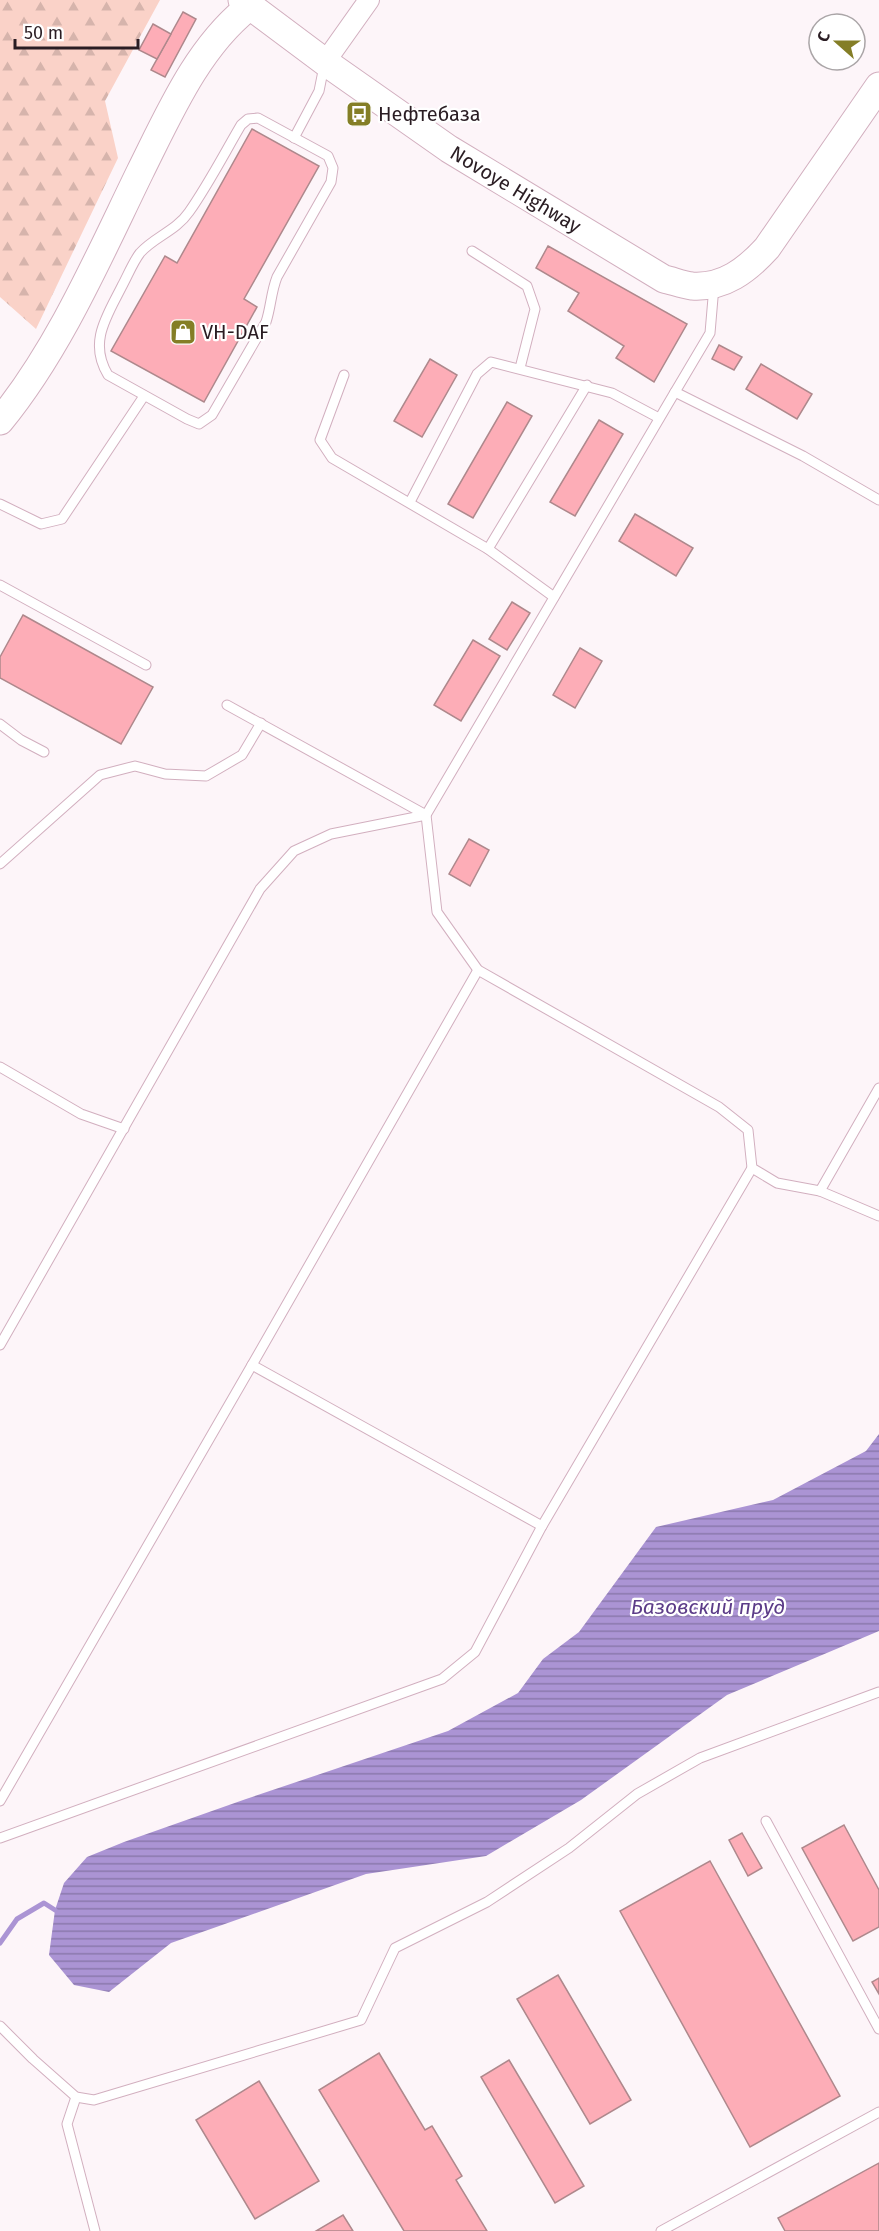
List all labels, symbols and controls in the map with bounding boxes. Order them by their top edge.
scale bar [15,12,138,50]
north arrow [807,12,867,72]
text: 50 m [24,22,63,44]
text: С [813,28,834,45]
bus stop icon: Нефтебаза [344,99,374,129]
place label: Нефтебаза [378,102,481,126]
street label: Novoye Highway [446,141,586,238]
shop icon: VH-DAF [168,317,198,347]
place label: VH-DAF [202,320,269,344]
water label: Базовский пруд [631,1594,785,1620]

